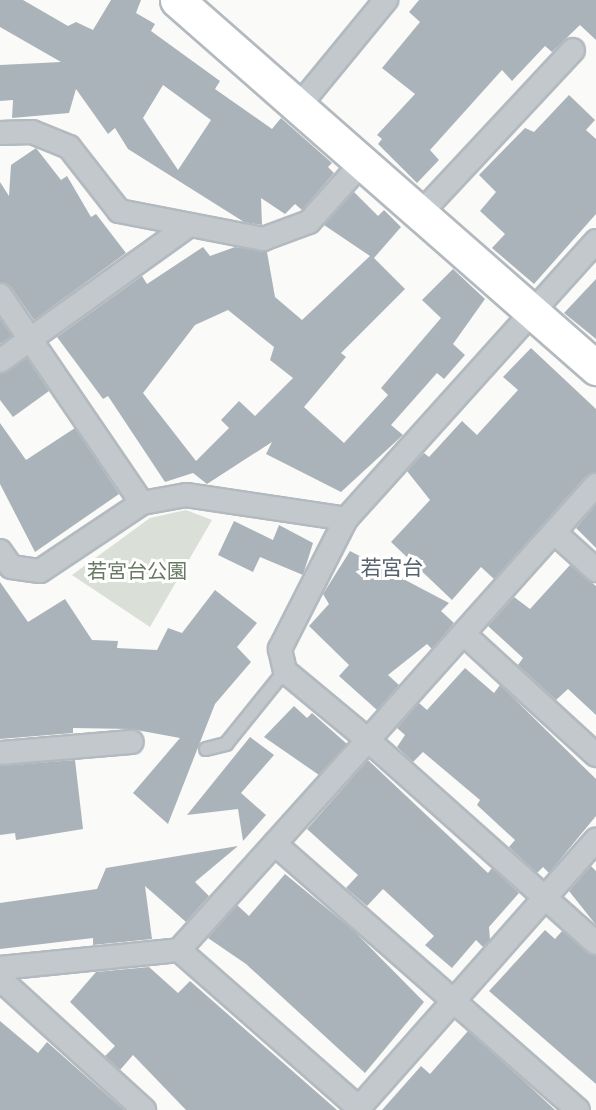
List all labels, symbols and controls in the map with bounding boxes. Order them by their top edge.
district label: 若宮台 [361,557,423,583]
park label: 若宮台公園 [87,561,187,585]

